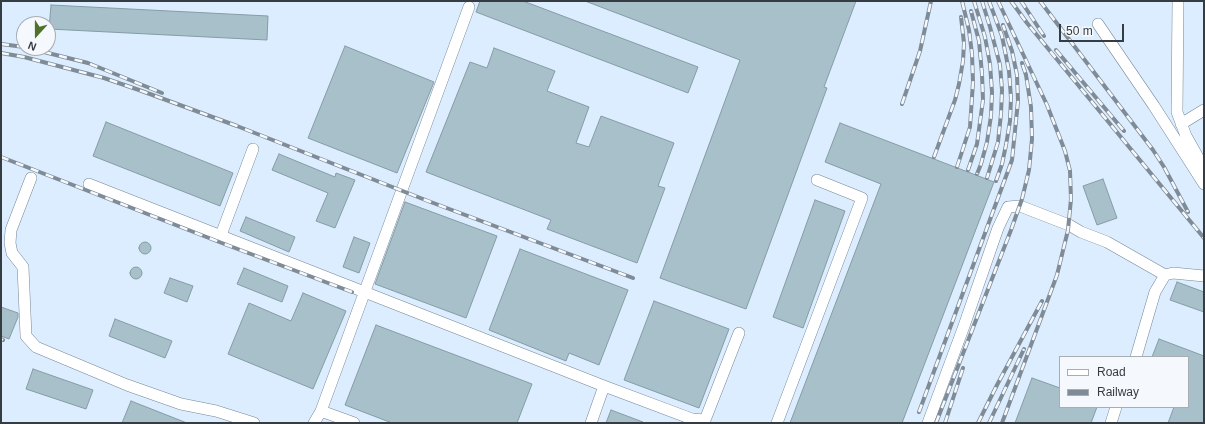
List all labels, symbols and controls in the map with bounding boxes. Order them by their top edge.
north arrow [16,16,56,56]
scale bar [1061,16,1126,42]
text: 50 m [1066,24,1093,38]
text: N [26,39,38,53]
legend [1059,356,1189,408]
text: Road [1097,365,1126,379]
text: Railway [1097,385,1139,399]

